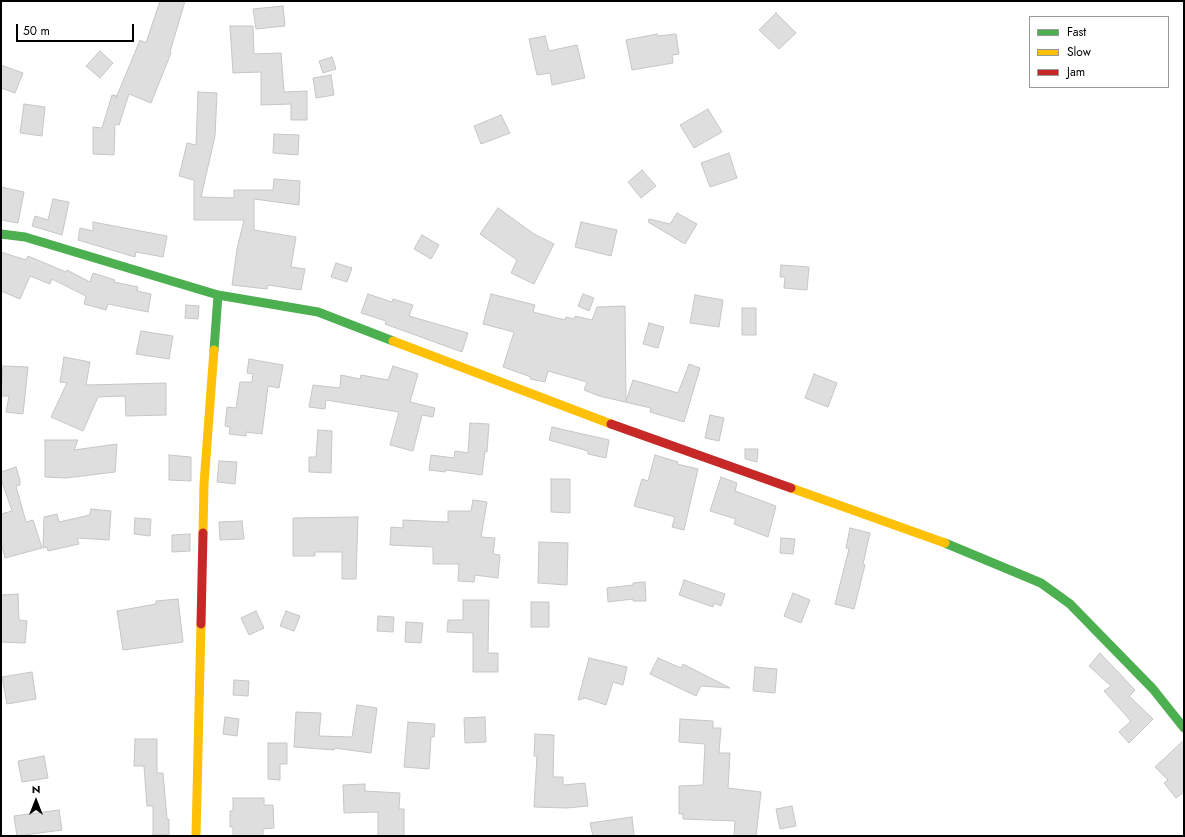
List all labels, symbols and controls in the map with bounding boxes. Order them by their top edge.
scale bar [18,16,136,42]
legend [1029,16,1169,88]
text: 50 m [23,22,50,40]
text: Fast [1067,23,1086,41]
text: Slow [1067,43,1091,61]
text: Jam [1067,63,1085,81]
north arrow [16,781,56,821]
text: N [32,781,40,797]

